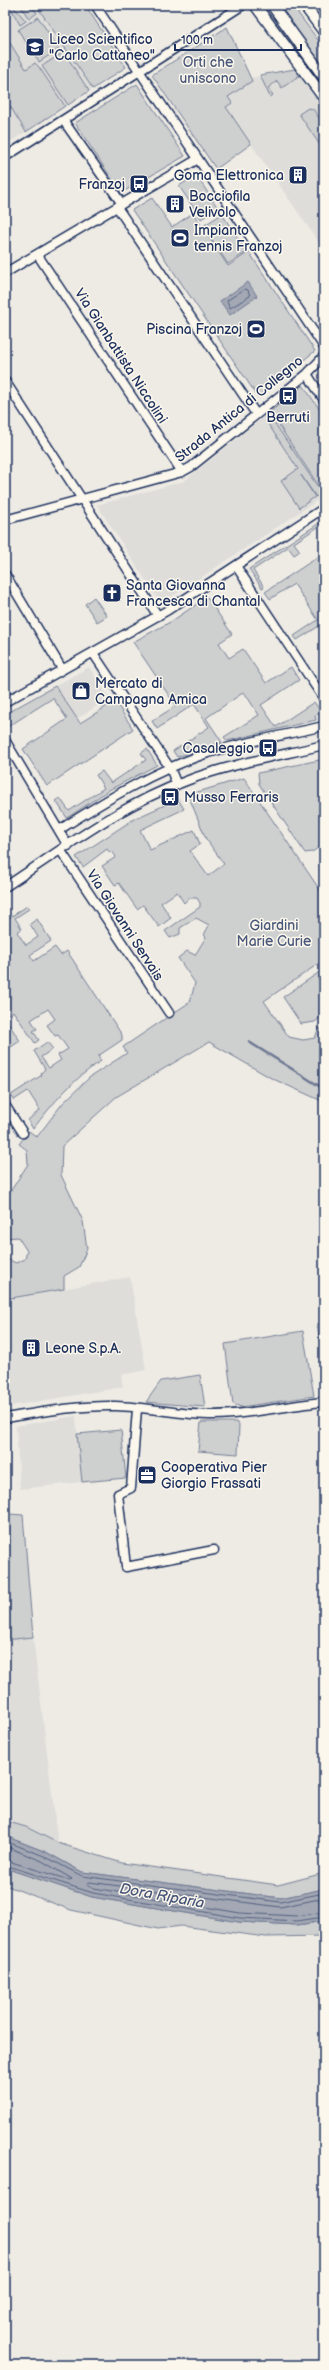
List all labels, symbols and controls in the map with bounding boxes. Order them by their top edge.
scale bar [175,26,301,52]
place label: Liceo Scientifico "Carlo Cattaneo" [49,31,155,64]
text: 100 m [181,33,213,48]
school or university icon: Liceo Scientifico "Carlo Cattaneo" [24,36,46,58]
park label: Orti che uniscono [179,54,237,87]
building icon: Goma Elettronica [287,164,309,186]
place label: Goma Elettronica [174,167,284,184]
bus stop icon: Franzoj [128,173,150,195]
place label: Franzoj [79,176,125,193]
place label: Bocciofila Velivolo [189,188,250,221]
building icon: Bocciofila Velivolo [164,193,186,215]
place label: Impianto tennis Franzoj [194,222,282,255]
sports icon: Impianto tennis Franzoj [169,227,191,249]
street label: Via Gianbattista Niccolini [71,285,171,427]
sports icon: Piscina Franzoj [245,318,267,340]
place label: Piscina Franzoj [146,321,242,338]
street label: Strada Antica di Collegno [172,352,306,466]
bus stop icon: Berruti [277,385,299,407]
place label: Berruti [266,409,310,426]
place label: Santa Giovanna Francesca di Chantal [126,577,260,610]
church icon: Santa Giovanna Francesca di Chantal [101,582,123,604]
place label: Mercato di Campagna Amica [95,675,207,708]
shop icon: Mercato di Campagna Amica [70,680,92,702]
bus stop icon: Casaleggio [257,737,279,759]
place label: Casaleggio [183,740,254,757]
bus stop icon: Musso Ferraris [159,786,181,808]
place label: Musso Ferraris [184,789,279,806]
street label: Via Giovanni Servais [83,866,167,984]
park label: Giardini Marie Curie [237,917,311,950]
building icon: Leone S.p.A. [20,1337,42,1359]
place label: Leone S.p.A. [45,1340,121,1357]
place label: Cooperativa Pier Giorgio Frassati [161,1459,268,1492]
office icon: Cooperativa Pier Giorgio Frassati [136,1464,158,1486]
water label: Dora Riparia [118,1879,206,1913]

